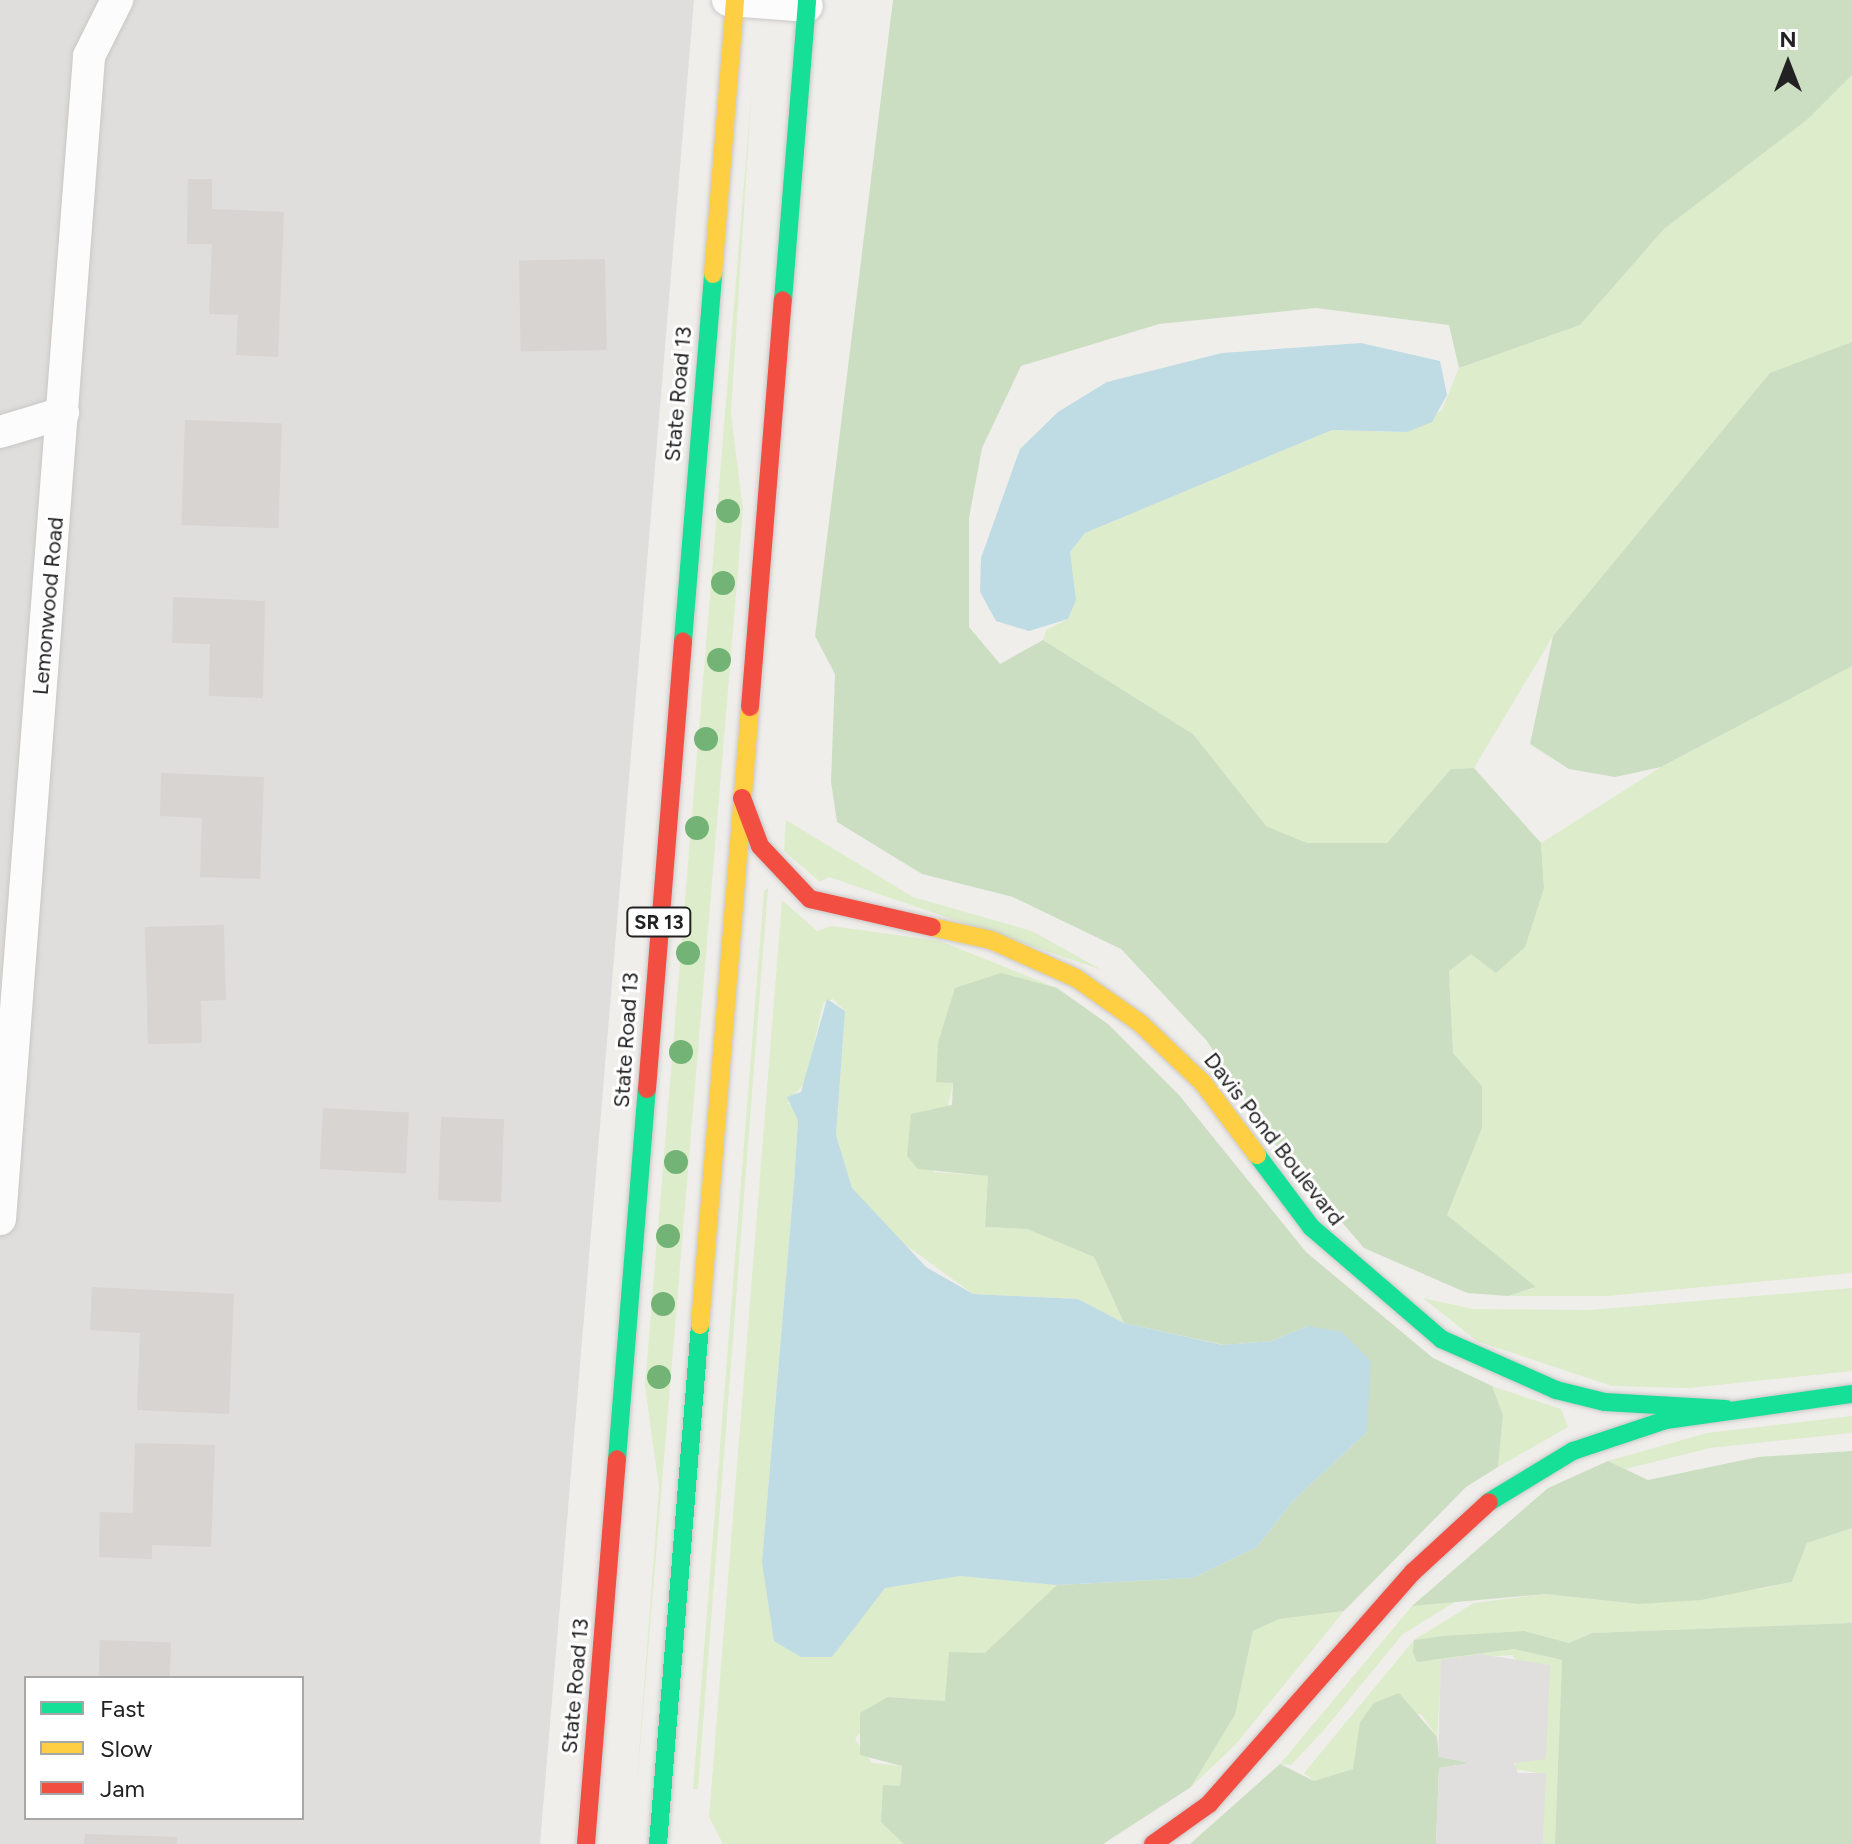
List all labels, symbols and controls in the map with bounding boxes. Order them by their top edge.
north arrow [1748,24,1828,104]
text: N [1779,26,1797,53]
street label: State Road 13 [659,325,697,463]
street label: Lemonwood Road [27,516,69,696]
road number: SR 13 [625,906,693,938]
street label: State Road 13 [608,971,644,1109]
street label: Davis Pond Boulevard [1198,1047,1350,1231]
street label: State Road 13 [556,1617,594,1755]
legend [24,1676,304,1820]
text: Fast [100,1694,145,1723]
text: Slow [100,1734,152,1763]
text: Jam [100,1774,145,1803]

